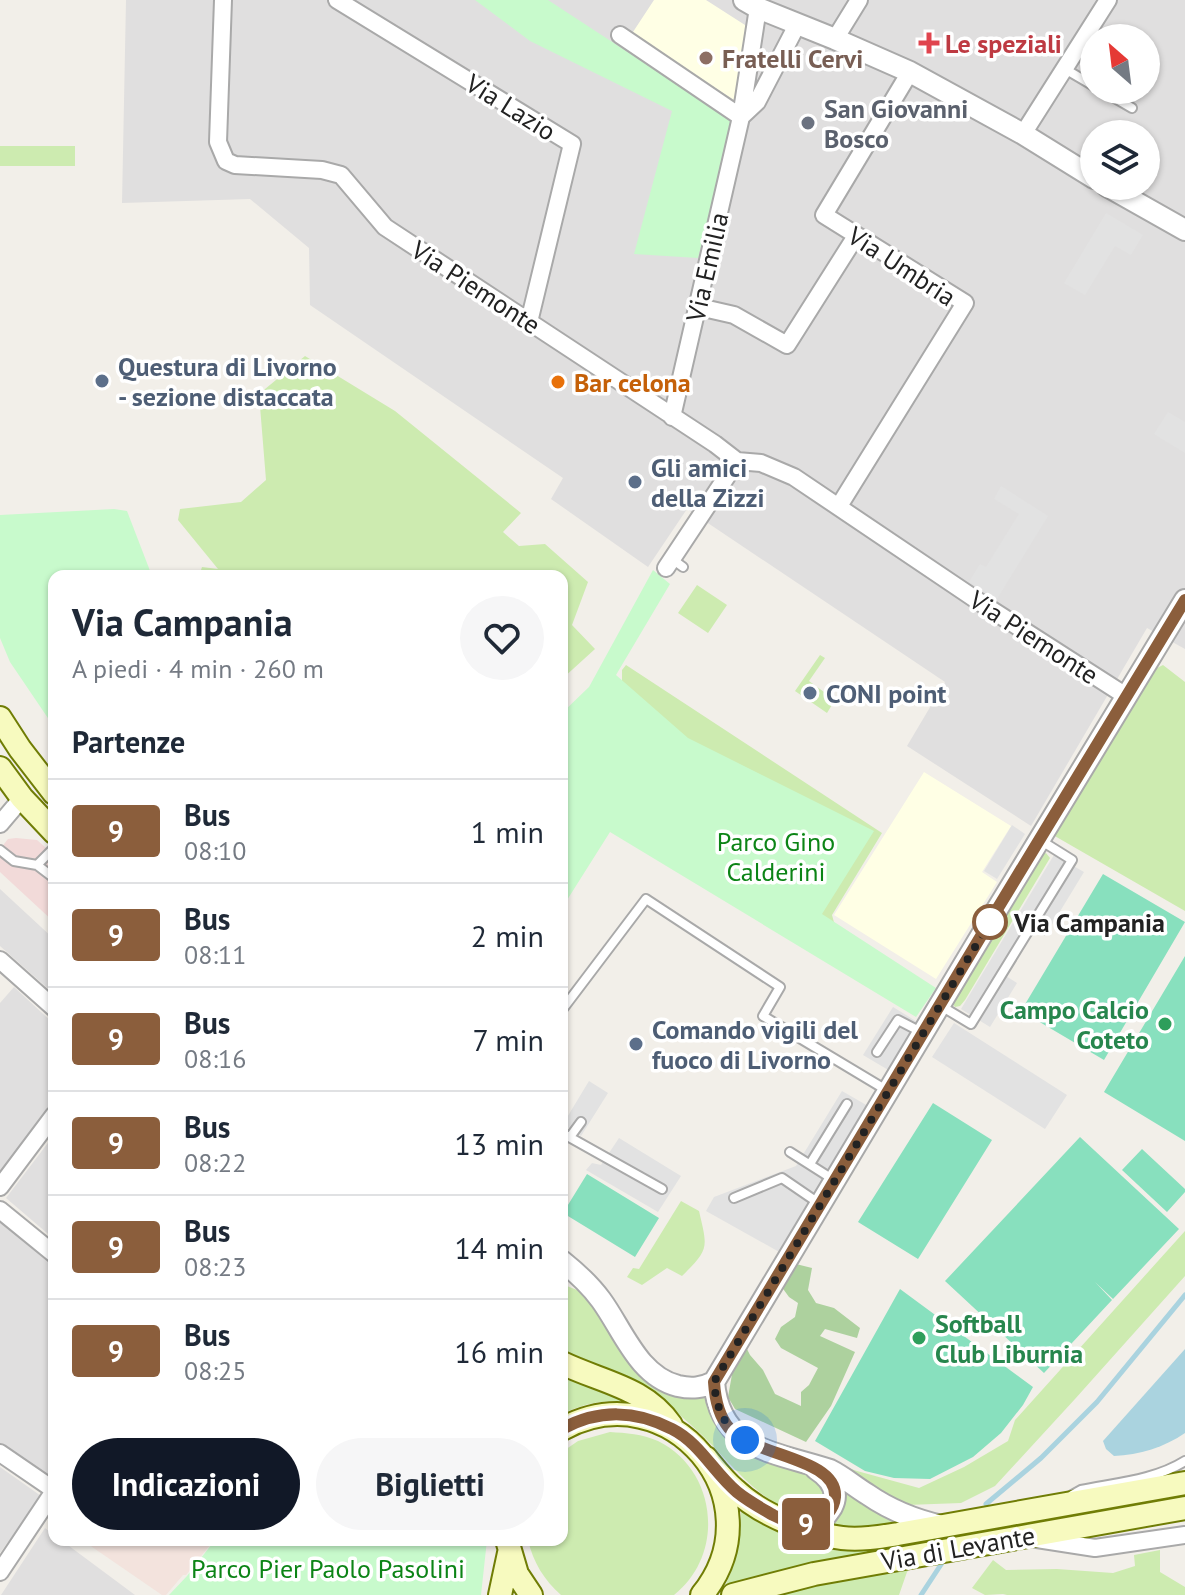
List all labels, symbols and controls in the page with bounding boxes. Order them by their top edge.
north arrow [1080,24,1160,104]
map controls [1080,24,1160,200]
place label: Le speziali [945,27,1062,60]
marker: Le speziali [920,34,938,52]
place label: Fratelli Cervi [722,42,863,75]
marker: Fratelli Cervi [697,49,715,67]
street label: Via Lazio [459,66,562,147]
place label: San Giovanni Bosco [824,92,968,155]
marker: San Giovanni Bosco [799,114,817,132]
button: layers [1080,120,1160,200]
street label: Via Emilia [678,209,736,326]
street label: Via Umbria [841,218,962,313]
street label: Via Piemonte [404,233,547,341]
place label: Questura di Livorno - sezione distaccata [118,350,337,413]
place label: Bar celona [574,366,691,399]
marker: Questura di Livorno - sezione distaccata [93,372,111,390]
marker: Bar celona [549,373,567,391]
place label: Gli amici della Zizzi [651,451,765,514]
marker: Gli amici della Zizzi [626,473,644,491]
street label: Via Piemonte [962,583,1105,691]
button: heart [460,596,544,680]
text: Via Campania [72,597,292,646]
text: A piedi · 4 min · 260 m [72,652,324,685]
place label: CONI point [826,677,946,710]
marker: CONI point [801,684,819,702]
text: Partenze [72,722,185,761]
text: Bus [184,795,231,834]
text: 9 [108,812,124,849]
text: 1 min [471,812,544,851]
park label: Parco Gino Calderini [717,825,835,888]
text: 08:10 [184,834,246,867]
text: Bus [184,899,231,938]
marker: Via Campania [973,905,1007,939]
place label: Via Campania [1013,906,1165,939]
text: 9 [108,916,124,953]
text: 2 min [471,916,544,955]
text: 08:11 [184,938,246,971]
place label: Campo Calcio Coteto [1000,993,1149,1056]
text: Bus [184,1003,231,1042]
place label: Comando vigili del fuoco di Livorno [652,1013,858,1076]
marker: Campo Calcio Coteto [1156,1015,1174,1033]
text: 9 [108,1020,124,1057]
text: 7 min [472,1020,544,1059]
marker: Comando vigili del fuoco di Livorno [627,1035,645,1053]
text: 08:16 [184,1042,246,1075]
text: Bus [184,1107,231,1146]
text: 9 [108,1124,124,1161]
text: 13 min [454,1124,544,1163]
text: 08:22 [184,1146,246,1179]
text: Bus [184,1211,231,1250]
text: 9 [108,1228,124,1265]
text: 14 min [454,1228,544,1267]
text: 08:23 [184,1250,246,1283]
place label: Softball Club Liburnia [935,1307,1083,1370]
text: Bus [184,1315,231,1354]
marker: Softball Club Liburnia [910,1329,928,1347]
text: 9 [108,1332,124,1369]
text: 16 min [454,1332,544,1371]
text: 08:25 [184,1354,246,1387]
your location [725,1420,765,1460]
button: Indicazioni [72,1438,300,1530]
button: Biglietti [316,1438,544,1530]
line badge: 9 [780,1498,832,1550]
text: 9 [798,1505,814,1542]
street label: Via di Levante [878,1518,1037,1578]
park label: Parco Pier Paolo Pasolini [191,1552,465,1585]

